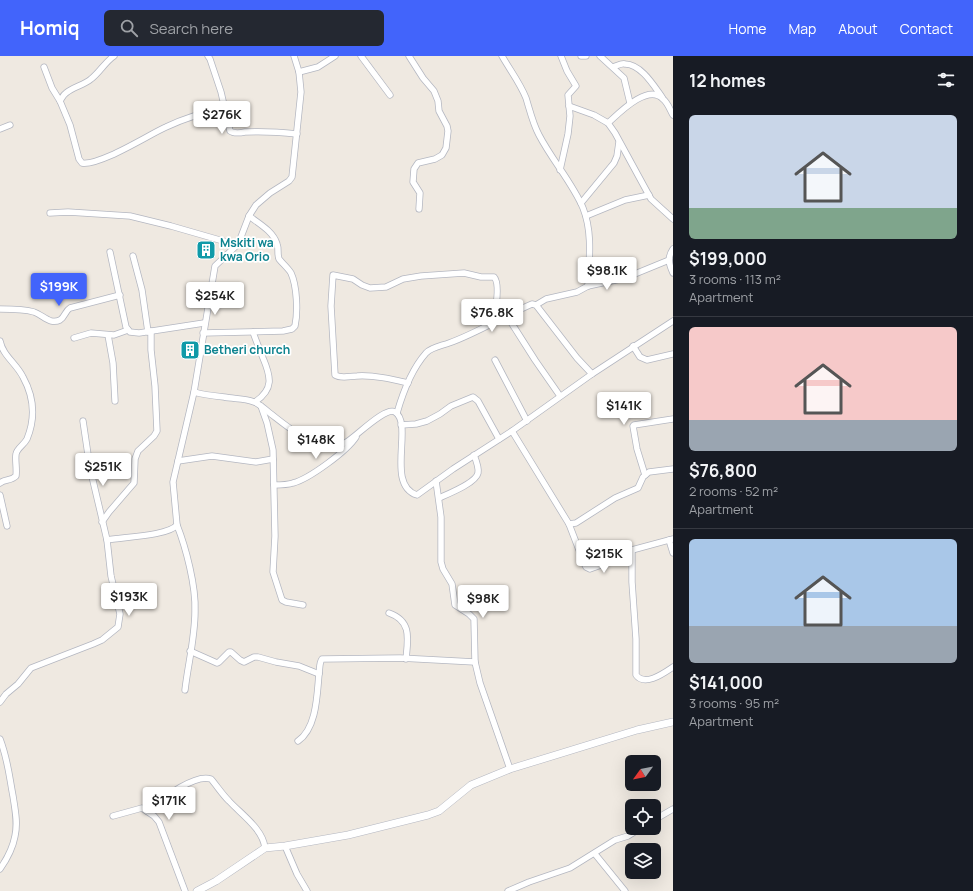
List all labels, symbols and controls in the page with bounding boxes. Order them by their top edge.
search box [104,10,384,46]
text: Homiq [20,15,80,41]
icon: search [118,17,140,39]
text: Search here [150,18,233,39]
text: Home [729,19,766,38]
text: Map [788,19,816,38]
text: About [838,19,878,38]
text: Contact [900,19,953,38]
text: 12 homes [689,69,766,92]
icon: filters [935,69,957,91]
pin: $276K [194,101,250,135]
text: $276K [202,105,242,123]
icon: home [787,141,859,213]
place label: Mskiti wa kwa Orio [220,234,274,265]
building icon: Mskiti wa kwa Orio [195,239,217,261]
text: $199,000 [689,247,767,270]
pin: $98.1K [574,257,640,291]
text: $98.1K [587,261,627,279]
text: 3 rooms · 113 m² [689,270,781,288]
pin: $199K [31,273,87,307]
text: $199K [40,277,78,295]
pin: $254K [187,282,243,316]
text: $254K [195,286,235,304]
text: Apartment [689,288,753,306]
pin: $76.8K [459,299,525,333]
text: $76.8K [470,303,514,321]
building icon: Betheri church [179,339,201,361]
place label: Betheri church [204,341,290,358]
icon: home [787,353,859,425]
pin: $141K [596,392,652,426]
text: $141K [606,396,642,414]
pin: $148K [288,426,344,460]
text: $148K [297,430,335,448]
pin: $251K [75,453,131,487]
text: $251K [84,457,122,475]
text: $76,800 [689,459,757,482]
text: 2 rooms · 52 m² [689,482,778,500]
text: Apartment [689,500,753,518]
pin: $215K [576,540,632,574]
text: $215K [585,544,623,562]
icon: home [787,565,859,637]
pin: $193K [101,583,157,617]
pin: $98K [459,585,507,619]
text: $193K [110,587,148,605]
text: $98K [467,589,499,607]
text: $141,000 [689,671,763,694]
text: 3 rooms · 95 m² [689,694,779,712]
text: Apartment [689,712,753,730]
north arrow [625,755,661,791]
map controls [625,755,661,879]
pin: $171K [141,787,197,821]
text: $171K [152,791,186,809]
button: locate [625,799,661,835]
button: layers [625,843,661,879]

